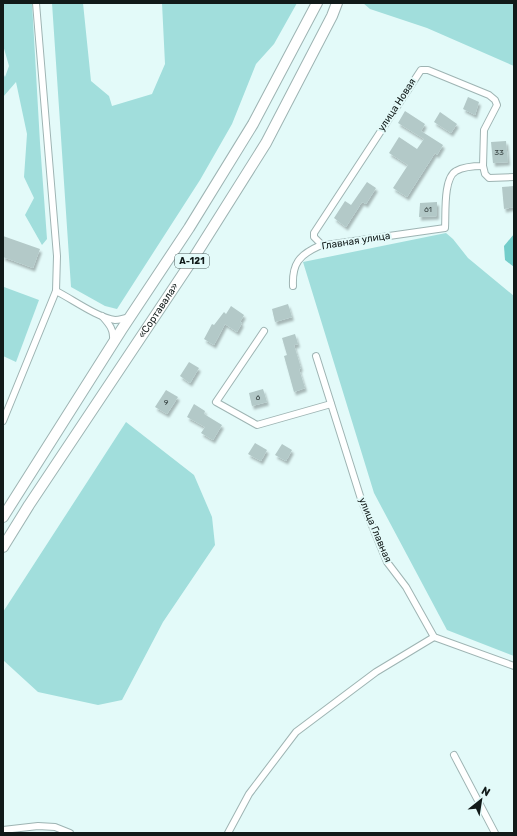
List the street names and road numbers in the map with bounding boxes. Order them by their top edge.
street label: улица Новая [375,76,419,134]
street label: Главная улица [321,230,391,252]
road number: А-121 [175,254,209,268]
street label: «Сортавала» [136,281,181,340]
street label: улица Главная [356,496,394,564]

